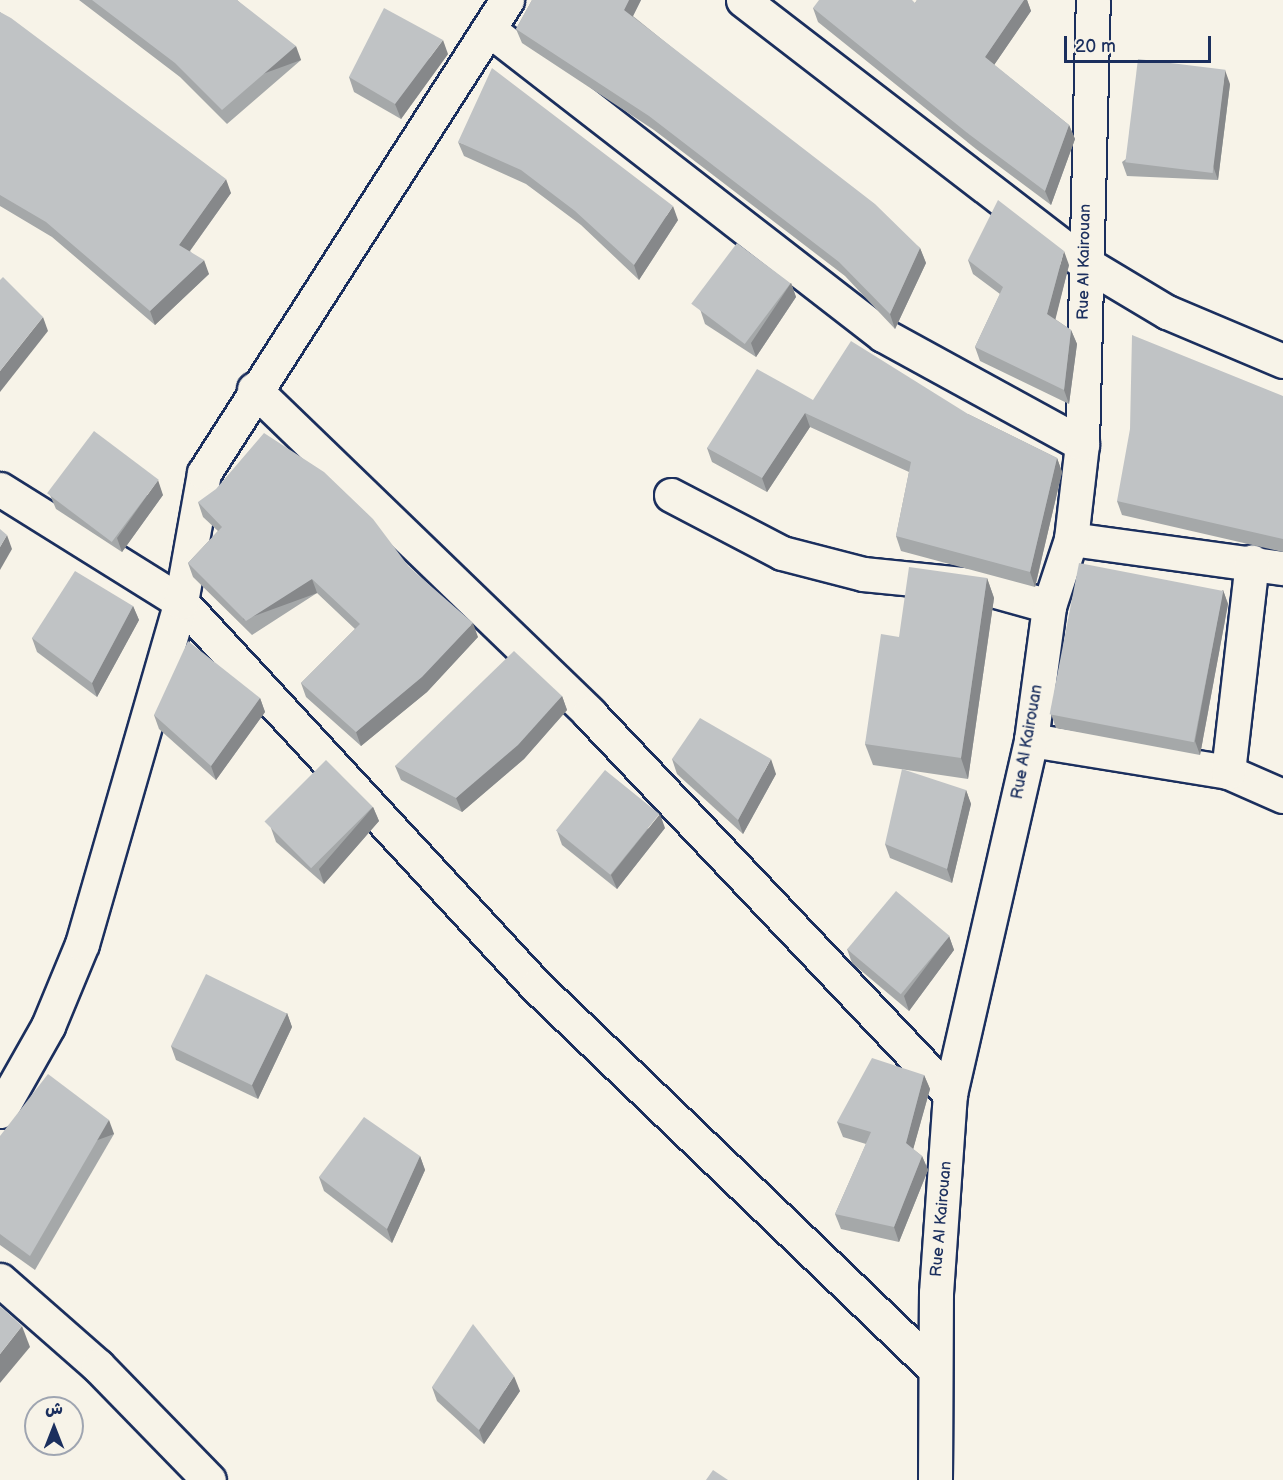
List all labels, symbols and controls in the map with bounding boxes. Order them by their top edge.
scale bar [1067,24,1214,62]
text: 20 m [1075,36,1116,57]
street label: Rue Al Kairouan [1074,204,1096,320]
street label: Rue Al Kairouan [1008,683,1048,801]
street label: Rue Al Kairouan [927,1160,957,1278]
north arrow [24,1396,84,1456]
text: ش [45,1400,63,1419]

